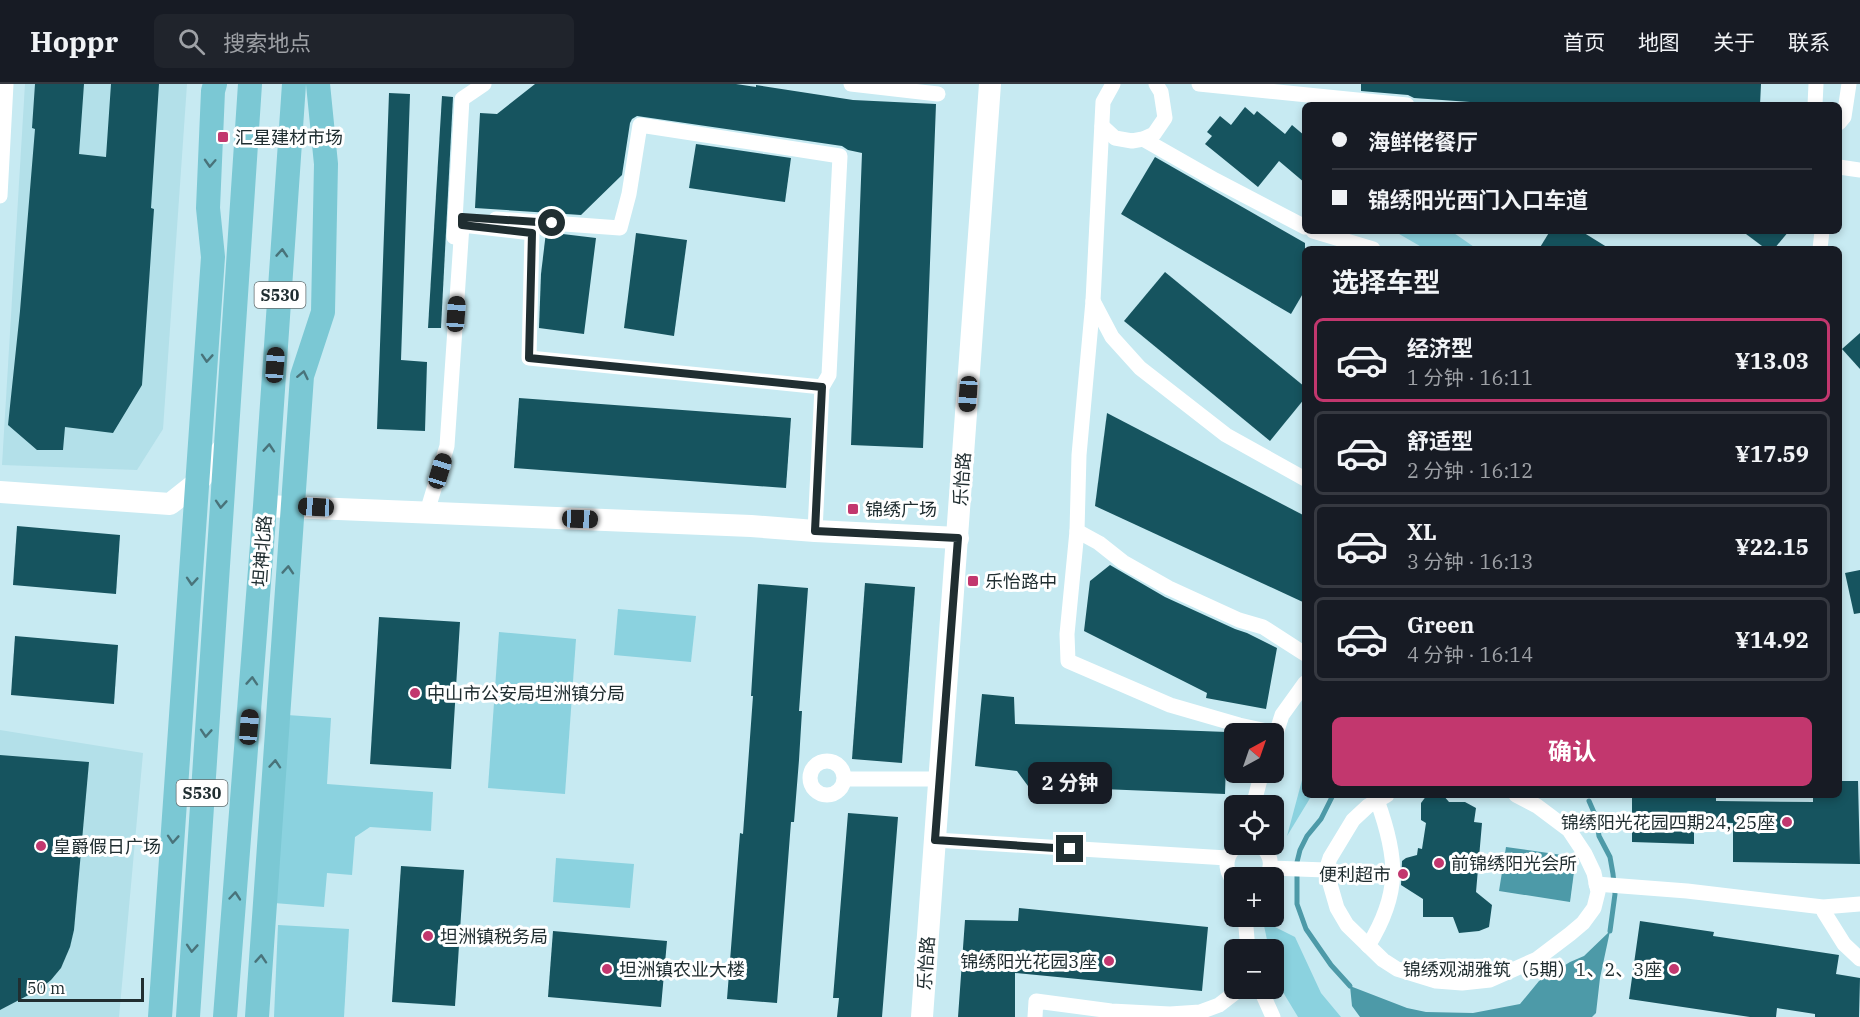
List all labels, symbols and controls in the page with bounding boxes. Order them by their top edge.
search box [154,14,574,68]
text: Hoppr [30,23,118,60]
icon: search [175,25,208,58]
text: 搜索地点 [223,28,311,57]
text: 首页 [1563,28,1605,56]
text: 地图 [1638,28,1680,56]
text: 关于 [1713,28,1755,56]
text: 联系 [1788,28,1830,56]
place label: 汇星建材市场 [235,126,343,149]
text: 海鲜佬餐厅 [1368,127,1478,156]
marker: 汇星建材市场 [216,130,230,144]
one-way arrow [204,159,217,168]
text: 锦绣阳光西门入口车道 [1368,185,1588,214]
route start [538,209,565,236]
one-way arrow [276,249,289,258]
text: 选择车型 [1332,264,1440,299]
road number: S530 [254,282,306,308]
car [446,295,466,333]
icon: car [1335,333,1389,387]
text: 经济型 [1407,333,1473,362]
car [265,346,285,384]
text: ¥13.03 [1735,346,1809,375]
one-way arrow [200,353,213,362]
text: 1 分钟 · 16:11 [1407,364,1533,391]
one-way arrow [296,371,309,381]
car [958,375,978,413]
icon: car [1335,426,1389,480]
text: 舒适型 [1407,426,1473,455]
text: ¥17.59 [1735,439,1809,468]
one-way arrow [262,443,275,452]
car [426,451,454,491]
street label: 乐怡路 [949,451,975,507]
text: 2 分钟 · 16:12 [1407,457,1533,484]
car [298,497,334,517]
place label: 锦绣广场 [865,498,937,521]
one-way arrow [215,500,228,509]
marker: 锦绣广场 [846,502,860,516]
car [562,509,598,529]
street label: 坦神北路 [248,514,276,588]
text: XL [1407,517,1437,546]
icon: car [1335,519,1389,573]
text: ¥22.15 [1735,532,1809,561]
text: 3 分钟 · 16:13 [1407,548,1533,575]
one-way arrow [281,565,294,574]
place label: 乐怡路中 [985,570,1057,593]
marker: 乐怡路中 [966,574,980,588]
one-way arrow [185,577,198,586]
text: Green [1407,610,1474,639]
icon: car [1335,612,1389,666]
text: ¥14.92 [1735,625,1809,654]
text: 4 分钟 · 16:14 [1407,641,1533,668]
one-way arrow [245,676,258,685]
place label: 中山市公安局坦洲镇分局 [427,682,625,705]
marker: 中山市公安局坦洲镇分局 [408,686,422,700]
car [238,708,260,746]
button: 确认 [1332,717,1812,786]
north arrow [1224,723,1284,783]
map controls [1224,723,1284,999]
one-way arrow [200,728,213,737]
one-way arrow [268,760,281,769]
callout: 2 分钟 [1028,762,1112,804]
text: 2 分钟 [1042,769,1098,796]
road number: S530 [176,780,228,806]
button: locate [1224,795,1284,855]
place label: 锦绣阳光花园四期24, 25座 [1561,811,1775,834]
marker: 锦绣阳光花园四期24, 25座 [1780,815,1794,829]
one-way arrow [167,834,180,843]
place label: 皇爵假日广场 [53,835,161,858]
route end [1056,835,1083,862]
marker: 皇爵假日广场 [34,839,48,853]
place label: 前锦绣阳光会所 [1451,852,1577,875]
marker: 前锦绣阳光会所 [1432,856,1446,870]
place label: 便利超市 [1319,863,1391,886]
button: + [1224,867,1284,927]
marker: 便利超市 [1396,867,1410,881]
one-way arrow [228,891,241,900]
place label: 坦洲镇税务局 [440,925,548,948]
marker: 坦洲镇税务局 [421,929,435,943]
street label: 乐怡路 [913,935,939,991]
button: − [1224,939,1284,999]
one-way arrow [186,944,199,953]
place label: 锦绣阳光花园3座 [960,950,1097,973]
one-way arrow [254,954,267,963]
marker: 锦绣阳光花园3座 [1102,954,1116,968]
place label: 坦洲镇农业大楼 [619,958,745,981]
place label: 锦绣观湖雅筑（5期）1、2、3座 [1403,958,1662,981]
marker: 坦洲镇农业大楼 [600,962,614,976]
marker: 锦绣观湖雅筑（5期）1、2、3座 [1667,962,1681,976]
scale bar [18,975,144,1002]
text: 50 m [27,978,65,998]

